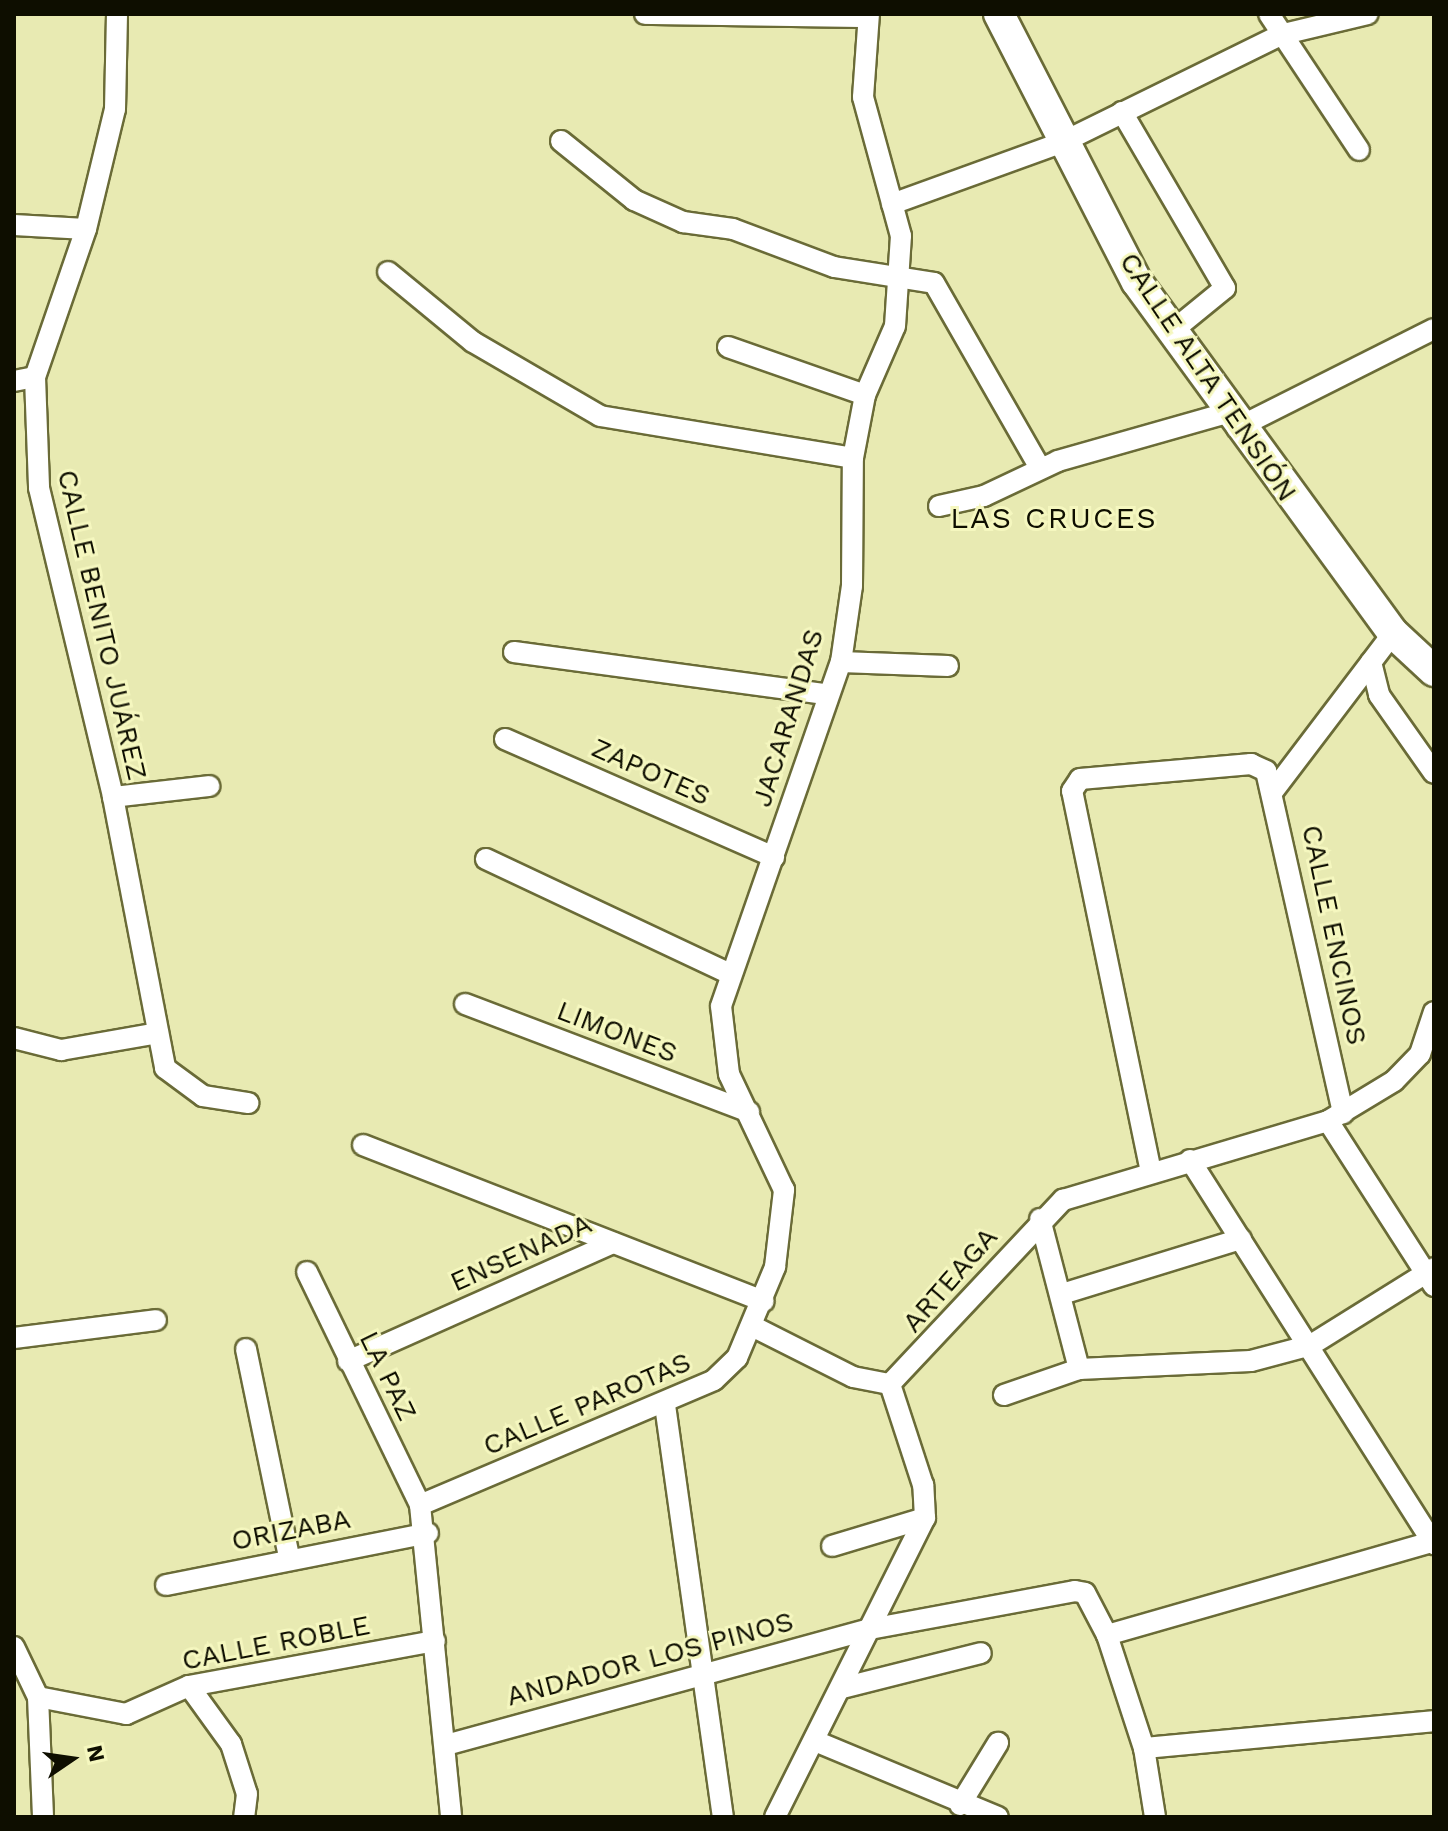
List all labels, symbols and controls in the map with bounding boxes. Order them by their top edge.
street label: CALLE ALTA TENSIÓN [1111,245,1305,509]
street label: CALLE BENITO JUÁREZ [50,466,154,784]
district label: LAS CRUCES [950,500,1158,536]
street label: JACARANDAS [745,625,831,811]
street label: ZAPOTES [586,731,716,813]
street label: CALLE ENCINOS [1294,822,1374,1048]
street label: LIMONES [552,994,682,1070]
street label: ENSENADA [445,1207,597,1299]
street label: ARTEAGA [895,1221,1005,1339]
street label: LA PAZ [352,1325,424,1427]
street label: CALLE PAROTAS [478,1345,696,1463]
street label: ORIZABA [229,1502,353,1558]
street label: ANDADOR LOS PINOS [503,1605,797,1713]
street label: CALLE ROBLE [179,1608,373,1678]
north arrow [32,1719,112,1799]
text: N [82,1743,110,1764]

